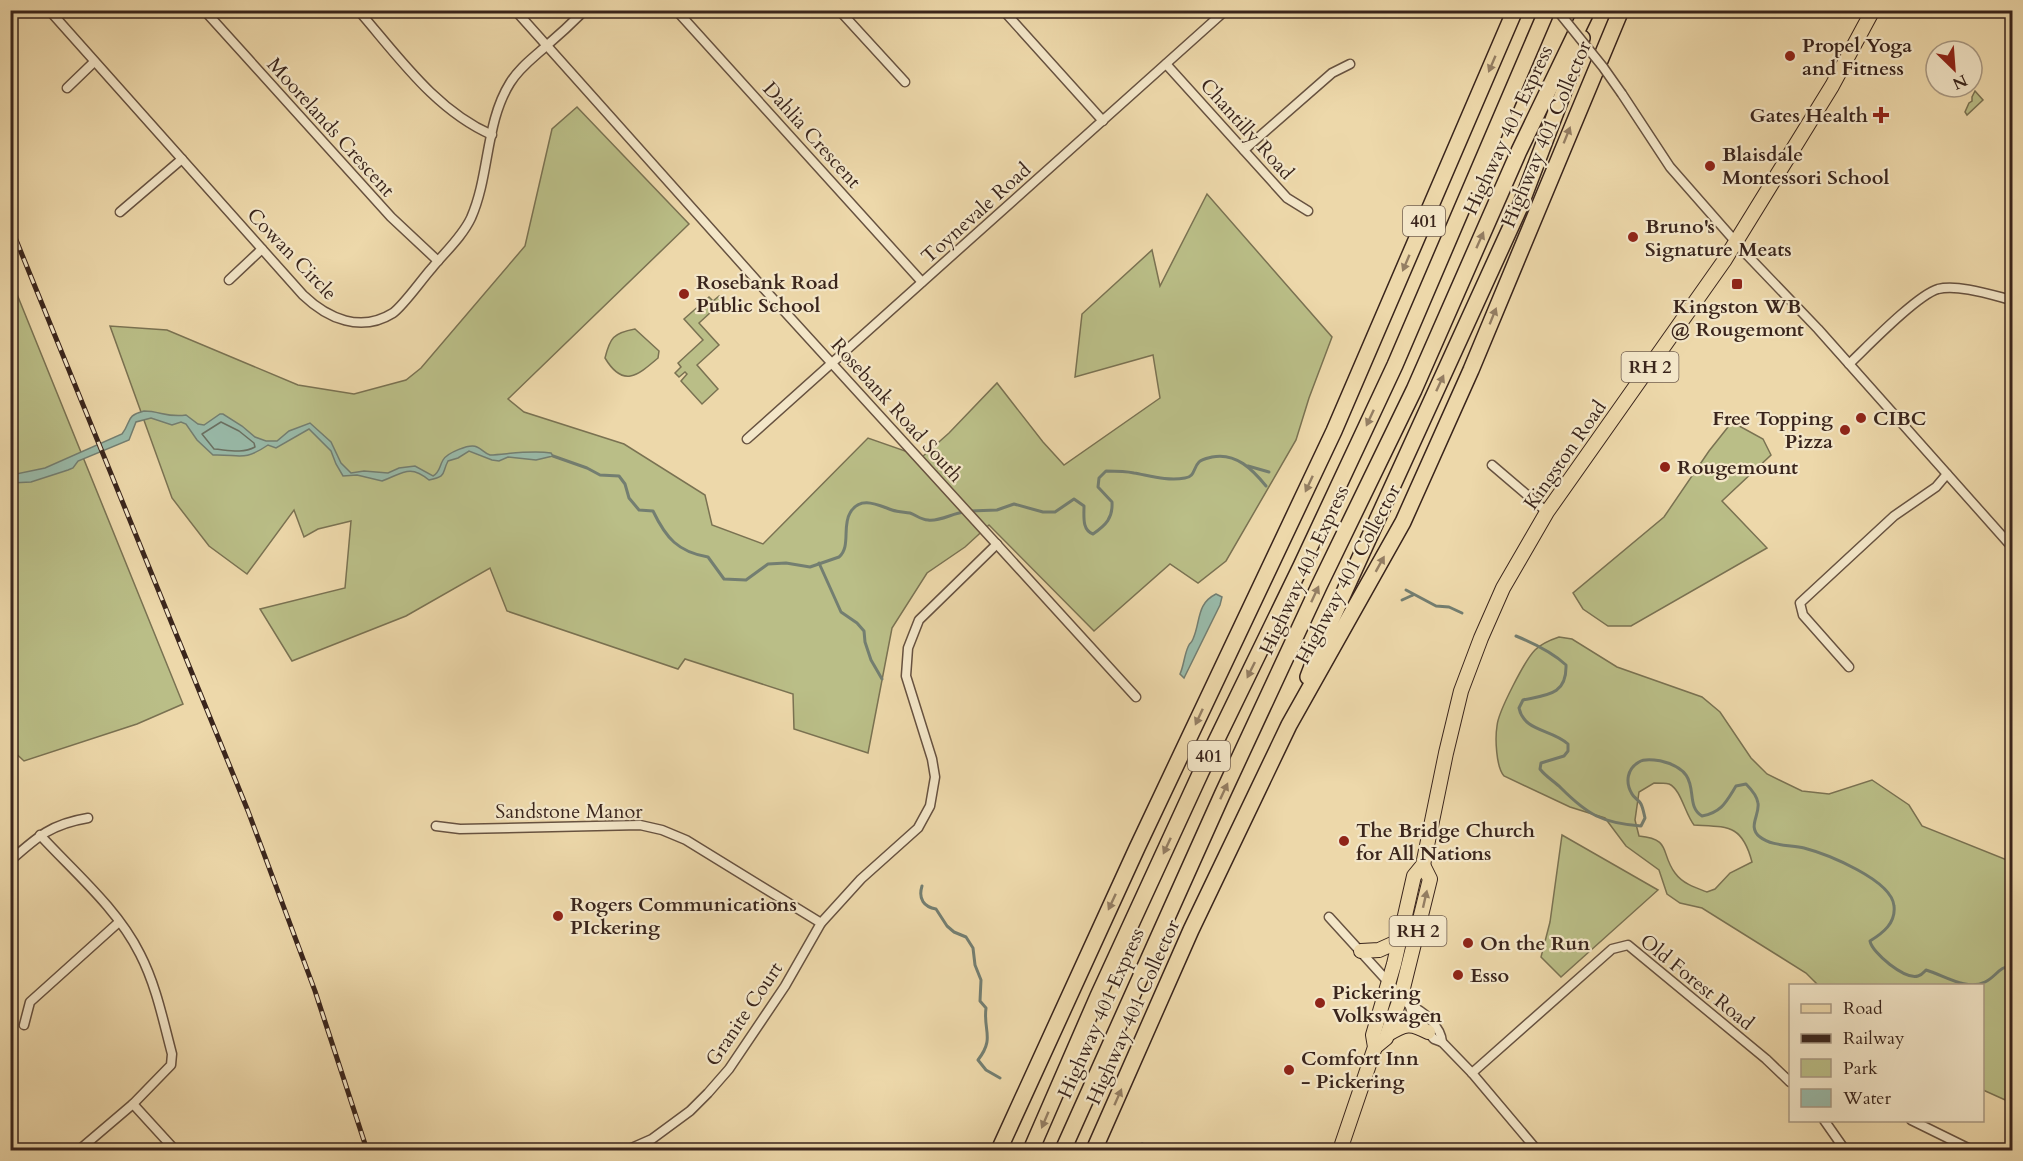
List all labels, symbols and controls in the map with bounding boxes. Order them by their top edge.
place label: Propel Yoga and Fitness [1802,32,1912,82]
street label: Highway 401 Collector [1494,36,1598,231]
north arrow [1924,39,1984,99]
street label: Highway 401 Express [1457,41,1559,219]
marker: Propel Yoga and Fitness [1783,49,1797,63]
street label: Moorelands Crescent [261,51,401,203]
one-way arrow [1487,56,1497,74]
text: N [1949,69,1971,95]
street label: Chantilly Road [1194,72,1300,186]
street label: Dahlia Crescent [757,76,868,195]
place label: Gates Health [1749,102,1869,129]
marker: Gates Health [1872,106,1890,124]
one-way arrow [1562,126,1572,144]
place label: Blaisdale Montessori School [1722,141,1889,191]
street label: Toynevale Road [915,156,1037,269]
marker: Blaisdale Montessori School [1703,159,1717,173]
street label: Cowan Circle [241,202,343,306]
road number: 401 [1403,206,1445,236]
place label: Bruno's Signature Meats [1645,213,1792,263]
marker: Bruno's Signature Meats [1626,230,1640,244]
one-way arrow [1475,231,1485,249]
one-way arrow [1402,254,1411,271]
place label: Rosebank Road Public School [696,269,839,319]
marker: Kingston WB @ Rougemont [1730,277,1744,291]
marker: Rosebank Road Public School [677,287,691,301]
place label: Kingston WB @ Rougemont [1670,293,1804,343]
one-way arrow [1488,306,1498,324]
street label: Rosebank Road South [825,332,969,488]
road number: RH 2 [1622,352,1678,382]
one-way arrow [1436,375,1445,392]
street label: Kingston Road [1517,395,1613,515]
place label: Free Topping Pizza [1712,405,1833,455]
place label: CIBC [1873,405,1926,432]
one-way arrow [1365,409,1375,427]
marker: CIBC [1854,411,1868,425]
marker: Free Topping Pizza [1838,423,1852,437]
place label: Rougemount [1677,454,1798,481]
marker: Rougemount [1658,460,1672,474]
one-way arrow [1304,475,1313,492]
street label: Highway 401 Collector [1289,479,1407,669]
street label: Highway 401 Express [1253,481,1355,659]
one-way arrow [1375,555,1385,572]
one-way arrow [1310,586,1319,603]
one-way arrow [1246,661,1255,678]
one-way arrow [1194,708,1203,725]
road number: 401 [1188,741,1230,771]
one-way arrow [1220,782,1229,799]
street label: Sandstone Manor [495,798,643,825]
place label: The Bridge Church for All Nations [1356,817,1536,867]
marker: The Bridge Church for All Nations [1337,834,1351,848]
one-way arrow [1162,837,1172,855]
one-way arrow [1421,890,1431,908]
place label: Rogers Communications PIckering [570,891,797,941]
one-way arrow [1107,893,1117,911]
marker: Rogers Communications PIckering [551,909,565,923]
street label: Highway 401 Collector [1080,914,1186,1109]
road number: RH 2 [1390,916,1446,946]
street label: Highway 401 Express [1051,923,1151,1103]
street label: Old Forest Road [1634,928,1760,1037]
place label: On the Run [1480,930,1590,957]
marker: On the Run [1461,936,1475,950]
street label: Granite Court [699,956,789,1071]
place label: Esso [1470,962,1509,989]
marker: Esso [1451,968,1465,982]
place label: Pickering Volkswagen [1332,979,1442,1029]
legend [1789,984,1984,1122]
marker: Pickering Volkswagen [1313,996,1327,1010]
text: Road [1843,996,1883,1021]
text: Railway [1843,1026,1905,1051]
place label: Comfort Inn - Pickering [1301,1045,1419,1095]
text: Park [1843,1056,1878,1081]
marker: Comfort Inn - Pickering [1282,1063,1296,1077]
text: Water [1842,1086,1892,1111]
one-way arrow [1114,1088,1123,1106]
one-way arrow [1040,1111,1049,1128]

